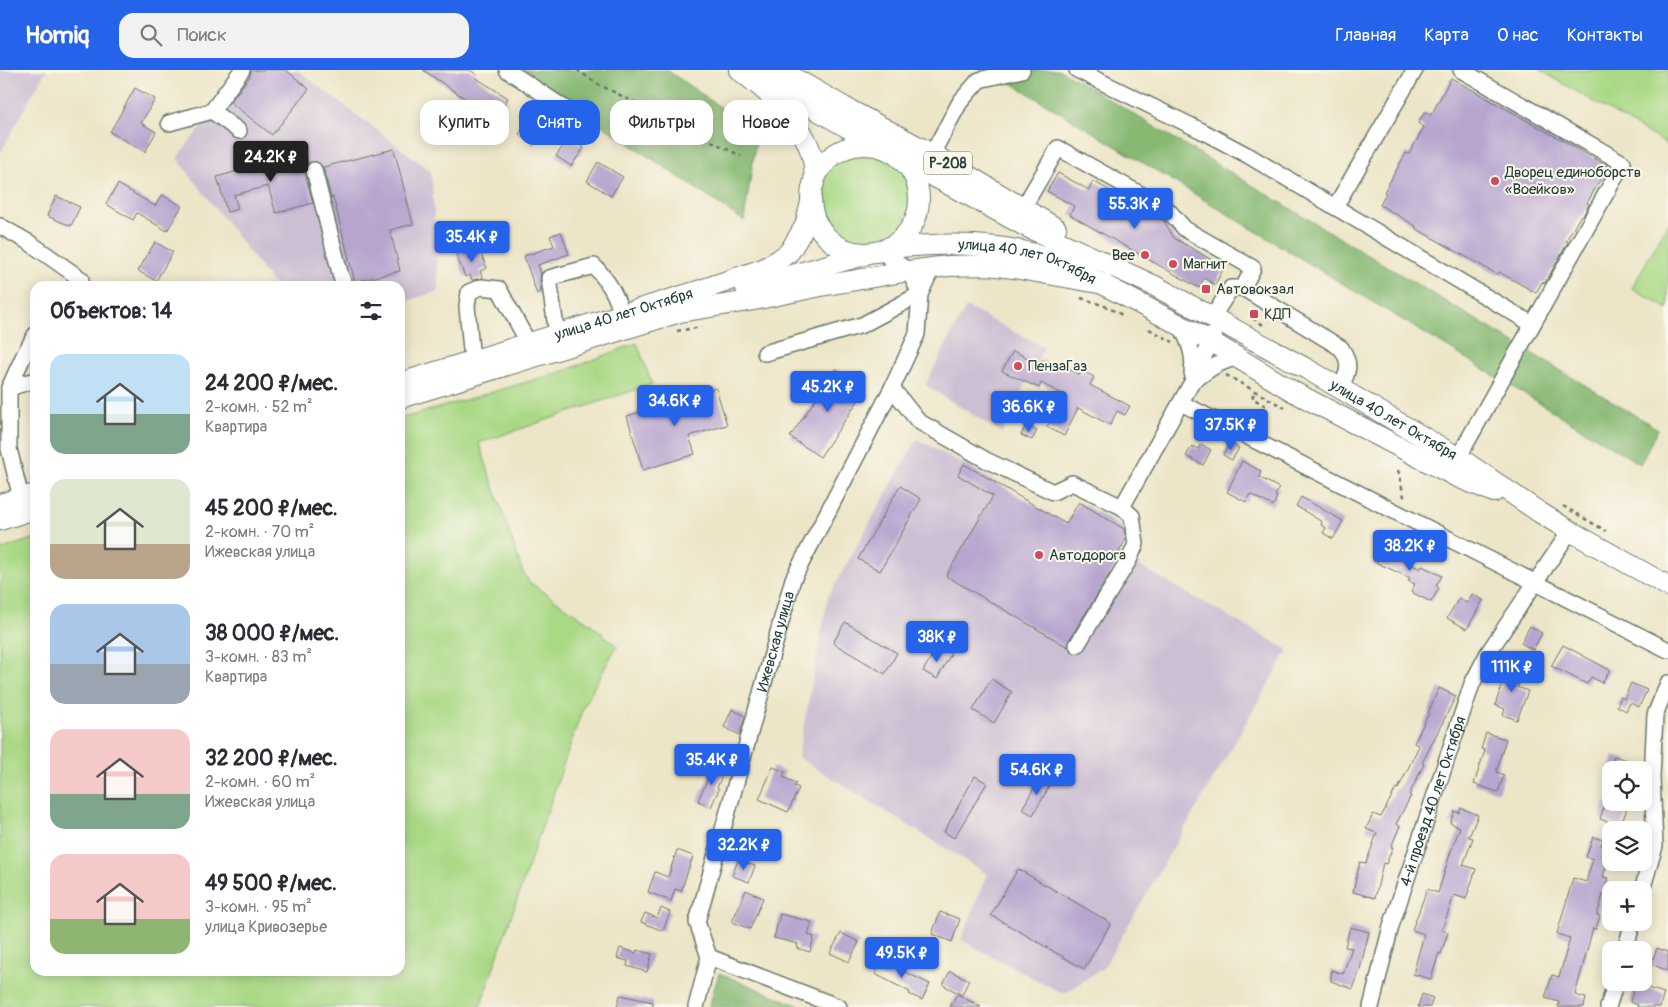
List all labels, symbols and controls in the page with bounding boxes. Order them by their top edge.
search box [119,13,469,58]
text: Homiq [25,21,89,50]
icon: search [137,21,165,49]
text: Поиск [177,23,227,47]
text: Главная [1335,24,1396,47]
text: Карта [1424,24,1469,47]
text: О нас [1497,24,1539,47]
text: Контакты [1567,24,1643,47]
chip: Купить [420,100,509,145]
chip: Снять [519,100,600,145]
chip: Фильтры [610,100,713,145]
chip: Новое [723,100,808,145]
pin: 24.2K ₽ [225,140,317,183]
text: 24.2K ₽ [244,147,298,167]
road number: Р-208 [924,152,972,175]
place label: Дворец единоборств «Воейков» [1504,163,1641,199]
marker: Дворец единоборств «Воейков» [1489,175,1501,187]
pin: 55.3K ₽ [1089,188,1181,230]
text: 55.3K ₽ [1109,194,1161,214]
pin: 35.4K ₽ [426,220,518,263]
text: 35.4K ₽ [445,227,499,247]
street label: улица 40 лет Октября [957,235,1099,289]
place label: Bee [1112,246,1136,265]
marker: Bee [1139,249,1151,261]
place label: Магнит [1183,255,1228,274]
marker: Магнит [1167,258,1179,270]
place label: Автовокзал [1216,280,1294,299]
marker: Автовокзал [1200,283,1212,295]
street label: улица 40 лет Октября [551,284,695,345]
icon: filters [357,297,385,325]
text: Объектов: 14 [50,298,172,325]
place label: КДП [1264,305,1291,324]
marker: КДП [1248,308,1260,320]
place label: ПензаГаз [1028,357,1087,376]
marker: ПензаГаз [1012,360,1024,372]
text: 24 200 ₽/мес. [205,370,338,397]
pin: 45.2K ₽ [782,370,874,413]
icon: home [90,374,150,434]
street label: улица 40 лет Октября [1326,375,1460,465]
text: 45.2K ₽ [801,377,855,397]
pin: 34.6K ₽ [629,384,721,427]
pin: 36.6K ₽ [983,390,1075,433]
text: 34.6K ₽ [648,391,702,411]
text: 2-комн. · 52 m² [205,397,313,417]
text: 36.6K ₽ [1002,397,1056,417]
pin: 37.5K ₽ [1185,408,1277,451]
text: 37.5K ₽ [1205,415,1257,435]
text: Квартира [205,417,267,437]
text: 45 200 ₽/мес. [205,495,338,522]
icon: home [90,499,150,559]
text: 2-комн. · 70 m² [205,522,314,542]
pin: 38.2K ₽ [1364,530,1456,572]
text: 38.2K ₽ [1384,536,1436,556]
text: Ижевская улица [205,542,315,562]
place label: Автодорога [1049,546,1126,565]
marker: Автодорога [1033,549,1045,561]
street label: Ижевская улица [753,589,799,694]
text: 38 000 ₽/мес. [205,620,339,647]
pin: 38K ₽ [902,620,972,663]
icon: home [90,624,150,684]
text: 38K ₽ [917,627,957,647]
text: 3-комн. · 83 m² [205,647,312,667]
pin: 111K ₽ [1471,650,1553,693]
text: 111K ₽ [1491,657,1533,677]
text: Квартира [205,667,267,687]
street label: 4-й проезд 40 лет Октября [1396,714,1471,889]
pin: 35.4K ₽ [666,744,758,786]
text: 32 200 ₽/мес. [205,745,338,772]
icon: home [90,749,150,809]
text: 35.4K ₽ [685,750,739,770]
pin: 54.6K ₽ [991,754,1083,796]
text: 54.6K ₽ [1010,760,1064,780]
map controls [1602,761,1652,991]
button: locate [1602,761,1652,811]
text: 2-комн. · 60 m² [205,772,315,792]
text: Ижевская улица [205,792,315,812]
button: layers [1602,821,1652,871]
pin: 32.2K ₽ [698,828,790,871]
text: 32.2K ₽ [717,835,771,855]
text: 49 500 ₽/мес. [205,870,337,897]
icon: home [90,874,150,934]
button: + [1602,881,1652,931]
text: 3-комн. · 95 m² [205,897,312,917]
text: улица Кривозерье [205,917,327,937]
pin: 49.5K ₽ [856,936,948,979]
button: − [1602,941,1652,991]
text: 49.5K ₽ [876,943,928,963]

